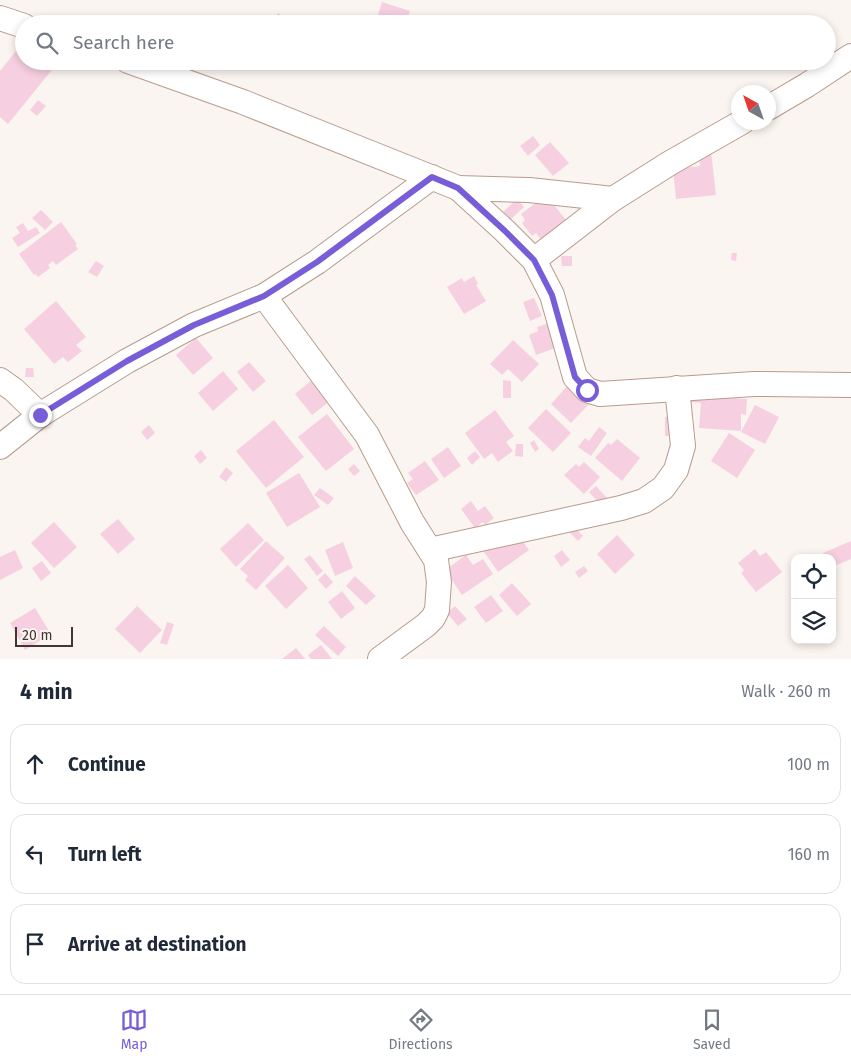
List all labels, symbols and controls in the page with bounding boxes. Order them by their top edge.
search box [15,15,836,70]
icon: search [33,29,61,57]
text: Search here [73,31,174,54]
north arrow [731,85,776,130]
route start [576,379,599,402]
route end [29,404,52,427]
map controls [791,554,836,644]
button: locate [791,554,836,599]
button: layers [791,599,836,644]
scale bar [15,624,72,647]
text: 20 m [22,627,52,644]
text: 4 min [20,679,73,705]
text: Walk · 260 m [741,682,831,701]
icon: ahead [21,750,49,778]
text: Continue [68,753,146,776]
text: 100 m [787,755,830,774]
icon: left [21,840,49,868]
text: Turn left [68,843,142,866]
text: 160 m [788,845,830,864]
icon: arrive [21,930,49,958]
text: Arrive at destination [68,933,247,956]
tab: Map [120,1006,148,1053]
tab: Directions [388,1006,453,1053]
tab: Saved [693,1006,731,1053]

